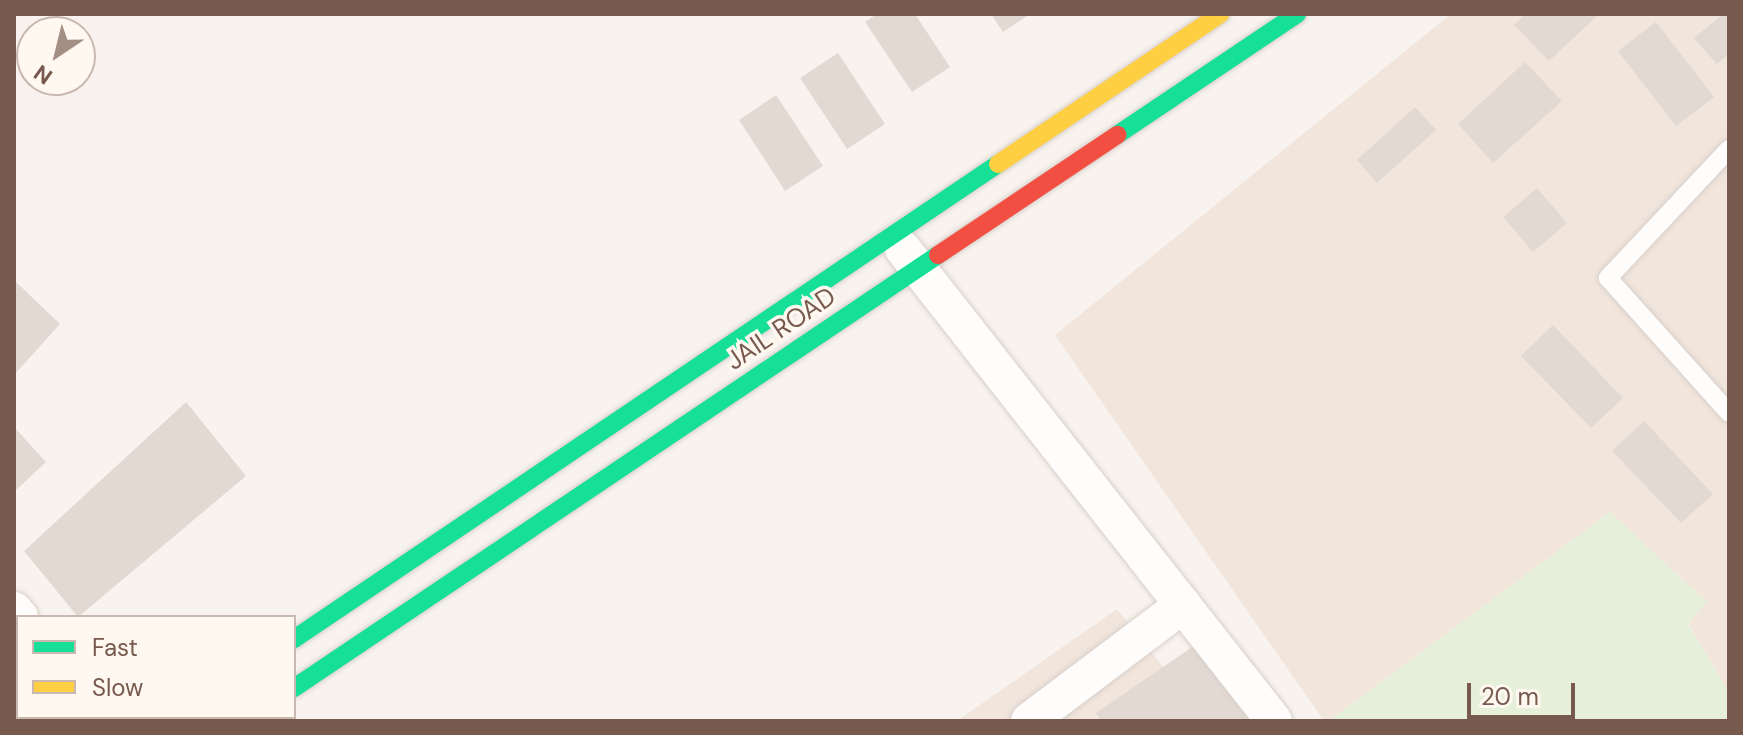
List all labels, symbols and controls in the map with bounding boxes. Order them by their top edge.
north arrow [16,16,96,96]
text: N [28,58,58,91]
street label: JAIL ROAD [720,281,842,377]
legend [16,615,296,719]
text: Fast [92,632,138,663]
scale bar [1471,667,1579,717]
text: Slow [92,672,143,703]
text: 20 m [1481,681,1539,712]

